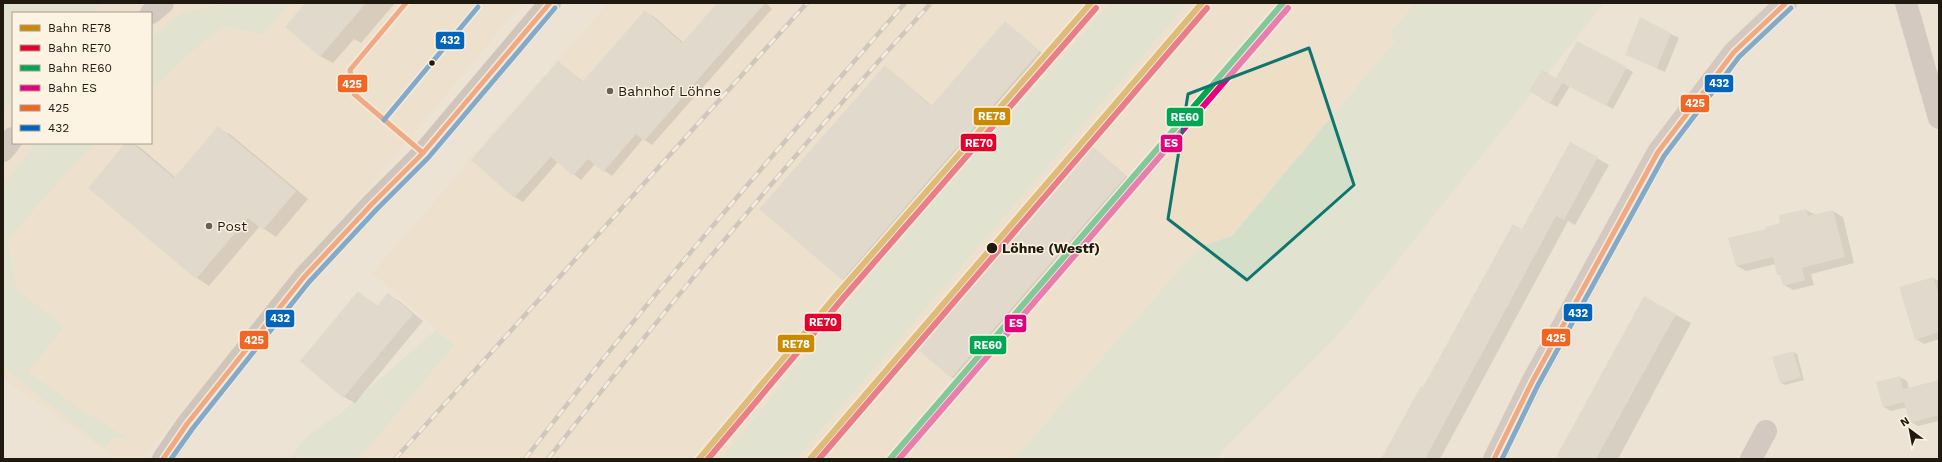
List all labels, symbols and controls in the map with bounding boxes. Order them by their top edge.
legend [12,12,152,144]
text: Bahn RE78 [48,21,111,35]
line badge: 432 [435,31,465,50]
text: 432 [440,34,461,47]
text: Bahn RE70 [48,41,111,55]
unlabelled marker [427,58,437,68]
text: Bahn RE60 [48,61,112,75]
line badge: 425 [337,74,368,93]
line badge: 432 [1704,74,1734,93]
text: 432 [1709,77,1730,90]
text: 425 [342,78,362,91]
text: Bahn ES [48,81,97,95]
place label: Bahnhof Löhne [618,83,721,99]
marker: Bahnhof Löhne [605,86,615,96]
line badge: 425 [1680,94,1710,113]
text: 425 [1685,97,1705,110]
text: 425 [48,101,69,115]
line badge: RE78 [973,107,1011,126]
line badge: RE60 [1166,107,1204,127]
text: RE78 [978,110,1006,123]
text: RE60 [1171,111,1199,124]
text: 432 [48,121,69,135]
line badge: RE70 [960,133,997,152]
line badge: ES [1160,134,1183,153]
text: RE70 [965,137,993,150]
text: ES [1164,137,1178,150]
place label: Post [217,218,247,234]
marker: Post [204,221,214,231]
place label: Löhne (Westf) [1002,240,1100,256]
marker: Löhne (Westf) [985,241,999,255]
line badge: 432 [1563,303,1593,322]
text: 432 [1568,307,1589,320]
line badge: 432 [265,309,295,328]
text: 432 [270,312,291,325]
line badge: RE70 [804,313,842,332]
line badge: ES [1004,314,1027,333]
text: RE70 [809,316,837,329]
text: ES [1009,317,1023,330]
line badge: 425 [1541,328,1571,347]
line badge: 425 [239,330,269,350]
text: 425 [1546,332,1566,345]
text: 425 [244,334,264,347]
line badge: RE78 [777,334,815,353]
line badge: RE60 [969,335,1007,355]
text: RE78 [782,338,810,351]
text: RE60 [974,339,1002,352]
north arrow [1890,410,1930,450]
text: N [1898,414,1912,430]

